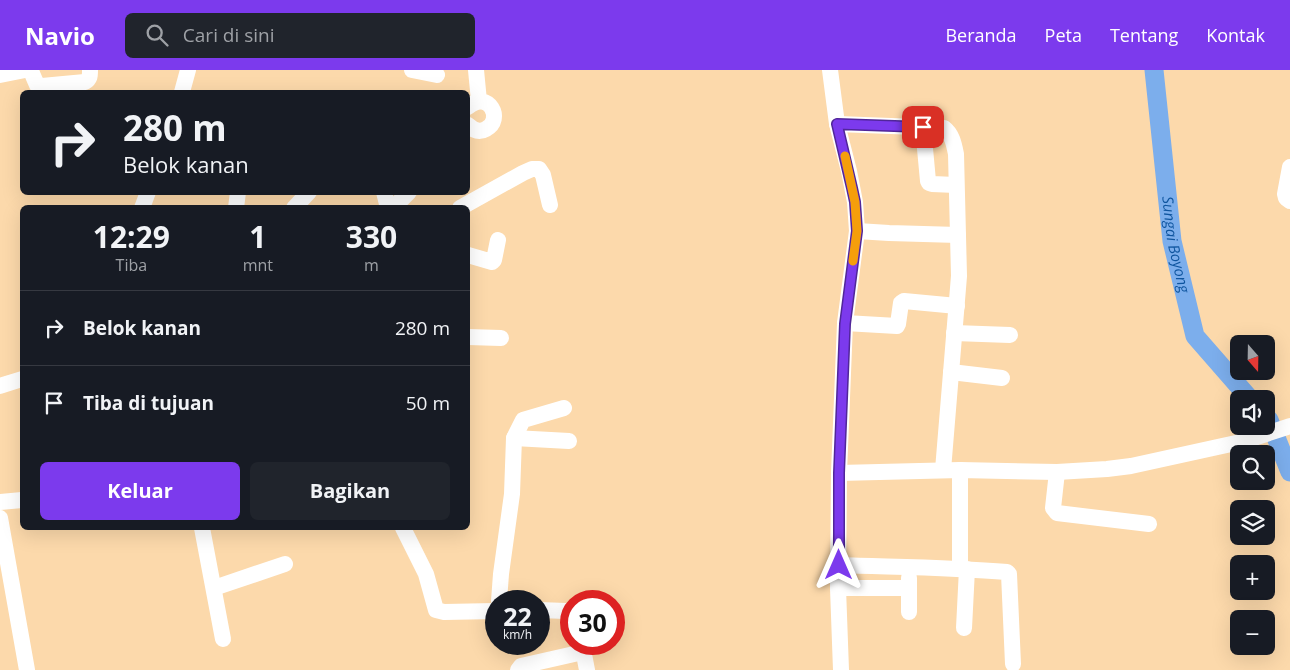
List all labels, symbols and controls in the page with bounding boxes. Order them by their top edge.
search box [125,13,475,58]
text: Navio [25,19,95,52]
icon: search [143,21,171,49]
text: Cari di sini [183,22,275,48]
text: Beranda [945,23,1017,47]
text: Peta [1045,23,1082,47]
text: Tentang [1110,23,1178,47]
text: Kontak [1206,23,1265,47]
text: 280 m [123,104,227,151]
pin [902,106,944,148]
icon: right [40,110,105,175]
icon: arrive [909,113,937,141]
text: Belok kanan [123,149,249,179]
water label: Sungai Boyong [1158,195,1195,296]
text: 12:29 [93,216,170,257]
text: 1 [249,216,266,257]
text: 330 [346,216,397,257]
text: Tiba [116,254,147,276]
text: mnt [243,254,273,276]
text: m [364,254,379,276]
icon: right [40,314,68,342]
text: Belok kanan [83,315,201,341]
text: 280 m [395,315,450,341]
north arrow [1230,335,1275,380]
map controls [1230,335,1275,655]
icon: arrive [40,389,68,417]
text: Tiba di tujuan [83,390,214,416]
text: 50 m [406,390,450,416]
button: sound [1230,390,1275,435]
button: search [1230,445,1275,490]
button: Keluar [40,462,240,520]
button: Bagikan [250,462,450,520]
button: layers [1230,500,1275,545]
position arrow [812,538,864,590]
button: + [1230,555,1275,600]
speed limit sign: 30 [560,590,625,655]
text: 22 [503,599,532,633]
button: − [1230,610,1275,655]
text: km/h [503,626,532,643]

